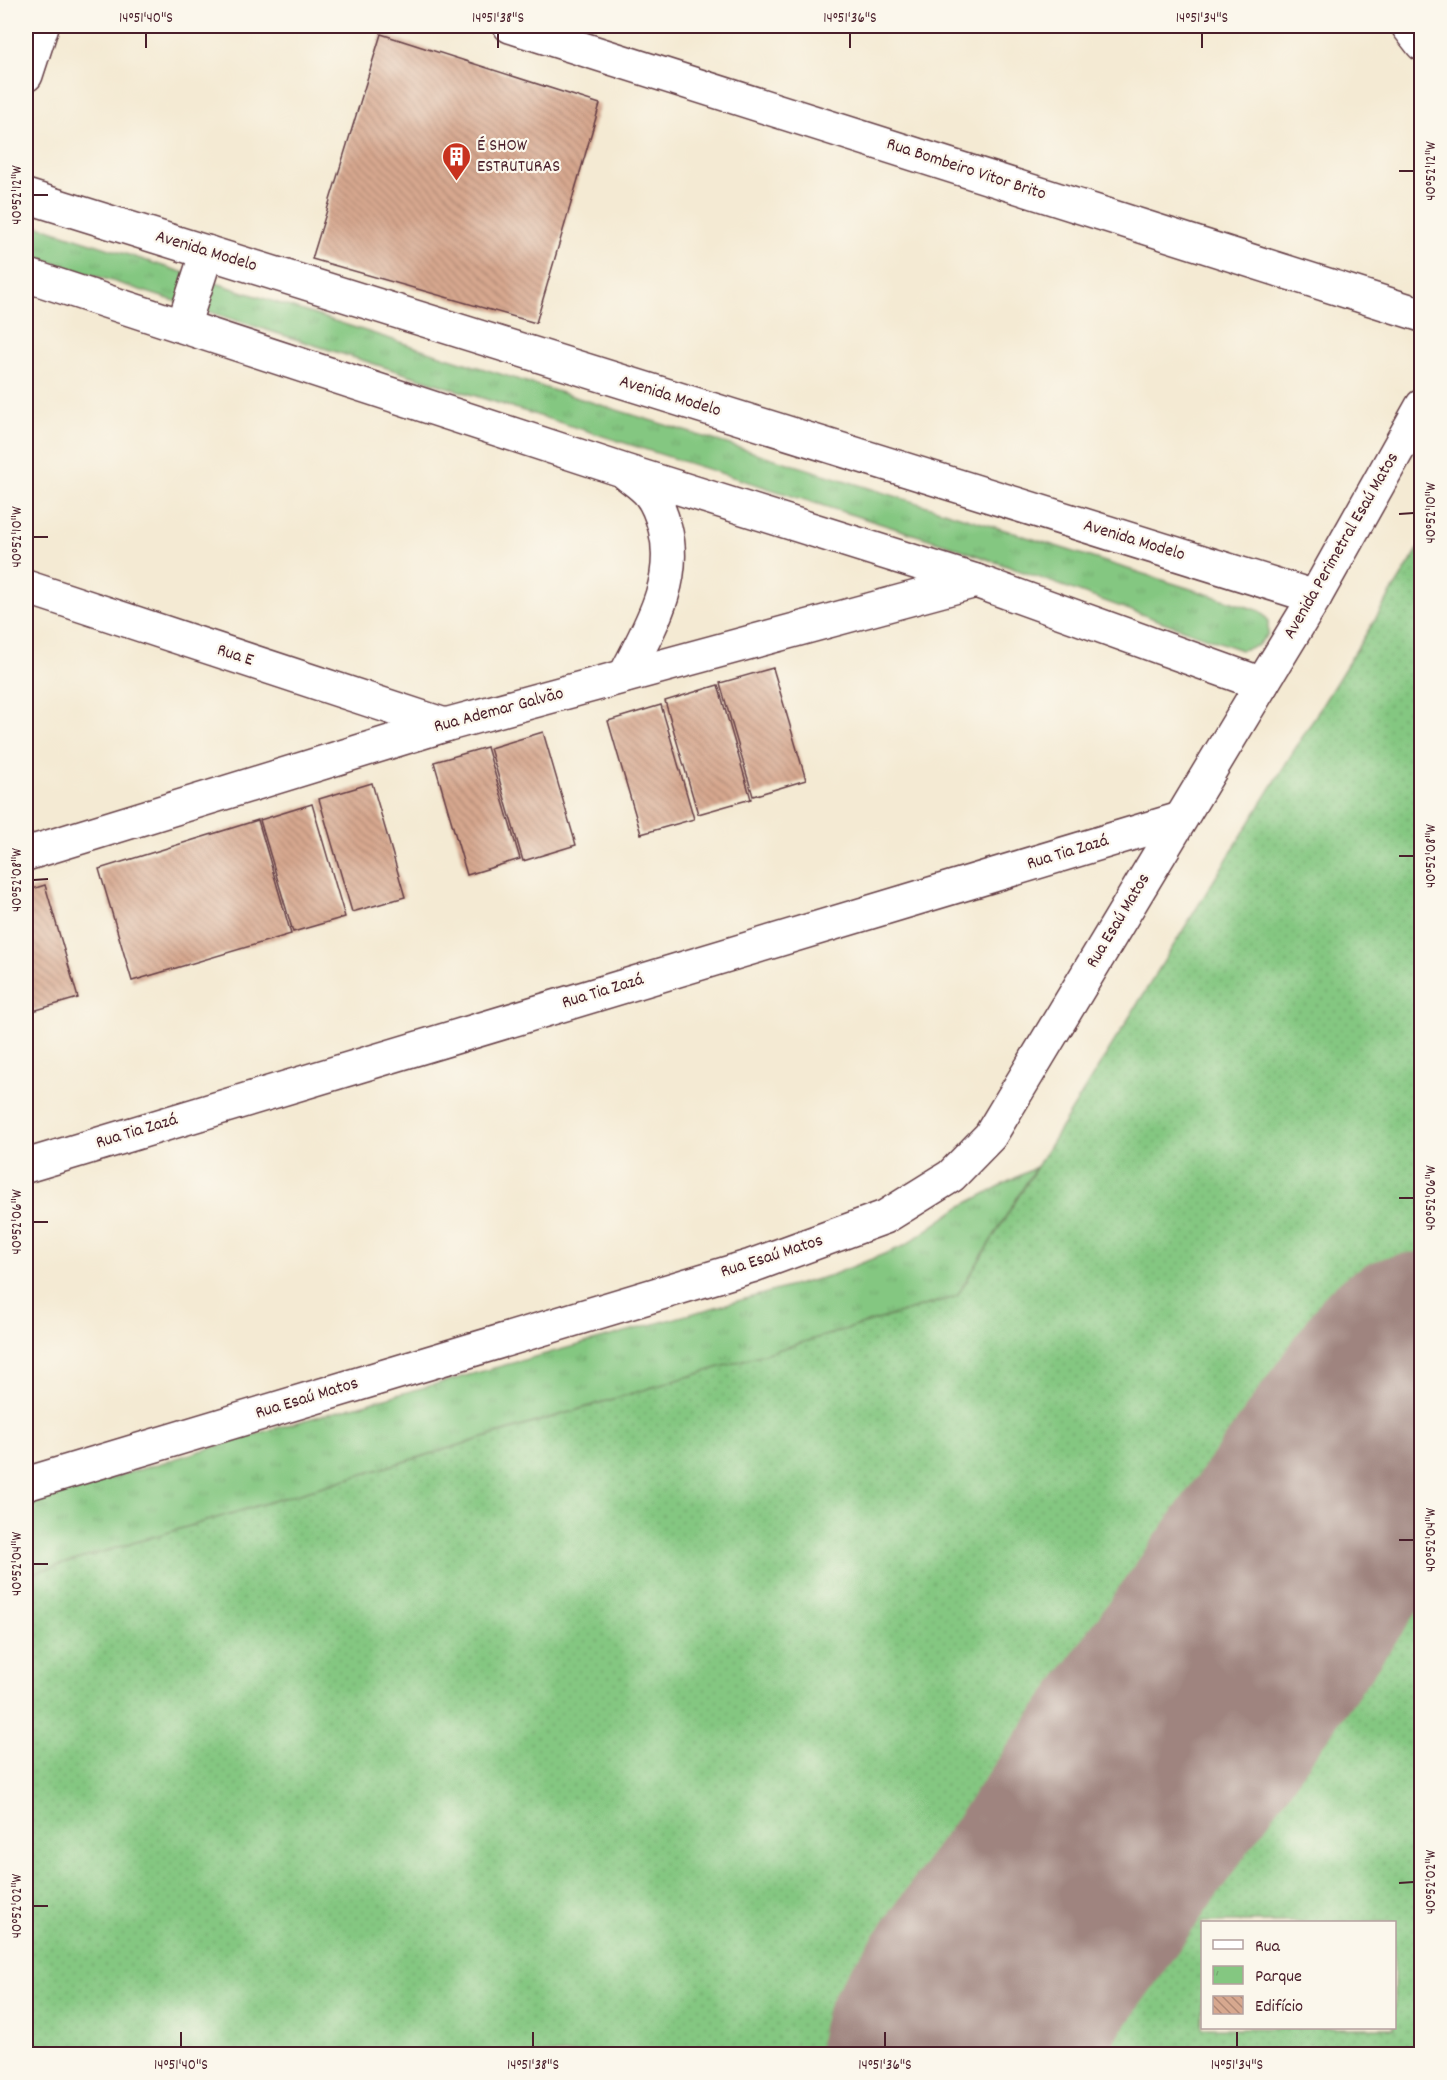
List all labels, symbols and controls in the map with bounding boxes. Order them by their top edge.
text: 14°51'40"S [119,8,173,30]
text: 14°51'38"S [472,8,524,30]
text: 14°51'36"S [823,8,877,30]
text: 14°51'34"S [1176,8,1228,30]
street label: Rua Bombeiro Vitor Brito [883,132,1049,208]
place label: É SHOW ESTRUTURAS [477,134,560,180]
building icon: É SHOW ESTRUTURAS [440,140,472,182]
text: 40°52'12"W [1421,141,1443,201]
text: 40°52'12"W [7,165,29,225]
street label: Avenida Modelo [152,225,260,279]
street label: Avenida Modelo [616,370,724,424]
street label: Avenida Perimetral Esaú Matos [1278,448,1406,644]
text: 40°52'10"W [1421,482,1443,544]
text: 40°52'10"W [7,506,29,568]
street label: Avenida Modelo [1080,514,1188,568]
street label: Rua E [213,638,257,674]
street label: Rua Ademar Galvão [431,682,567,740]
text: 40°52'08"W [1421,824,1443,888]
street label: Rua Tia Zazá [1024,829,1112,877]
text: 40°52'08"W [7,848,29,912]
street label: Rua Esaú Matos [1081,869,1157,973]
street label: Rua Tia Zazá [559,968,647,1016]
street label: Rua Tia Zazá [93,1108,181,1156]
text: 40°52'06"W [1421,1165,1443,1231]
text: 40°52'06"W [7,1189,29,1255]
street label: Rua Esaú Matos [718,1229,826,1285]
street label: Rua Esaú Matos [252,1371,362,1427]
text: 40°52'04"W [1421,1508,1443,1572]
text: 40°52'04"W [7,1532,29,1596]
text: 40°52'02"W [1421,1849,1443,1914]
text: 40°52'02"W [7,1873,29,1938]
legend [1201,1921,1396,2029]
text: Rua [1255,1935,1281,1960]
text: Parque [1255,1965,1302,1990]
text: Edifício [1255,1995,1303,2020]
text: 14°51'40"S [154,2055,208,2077]
text: 14°51'38"S [507,2055,559,2077]
text: 14°51'36"S [858,2055,912,2077]
text: 14°51'34"S [1211,2055,1263,2077]

